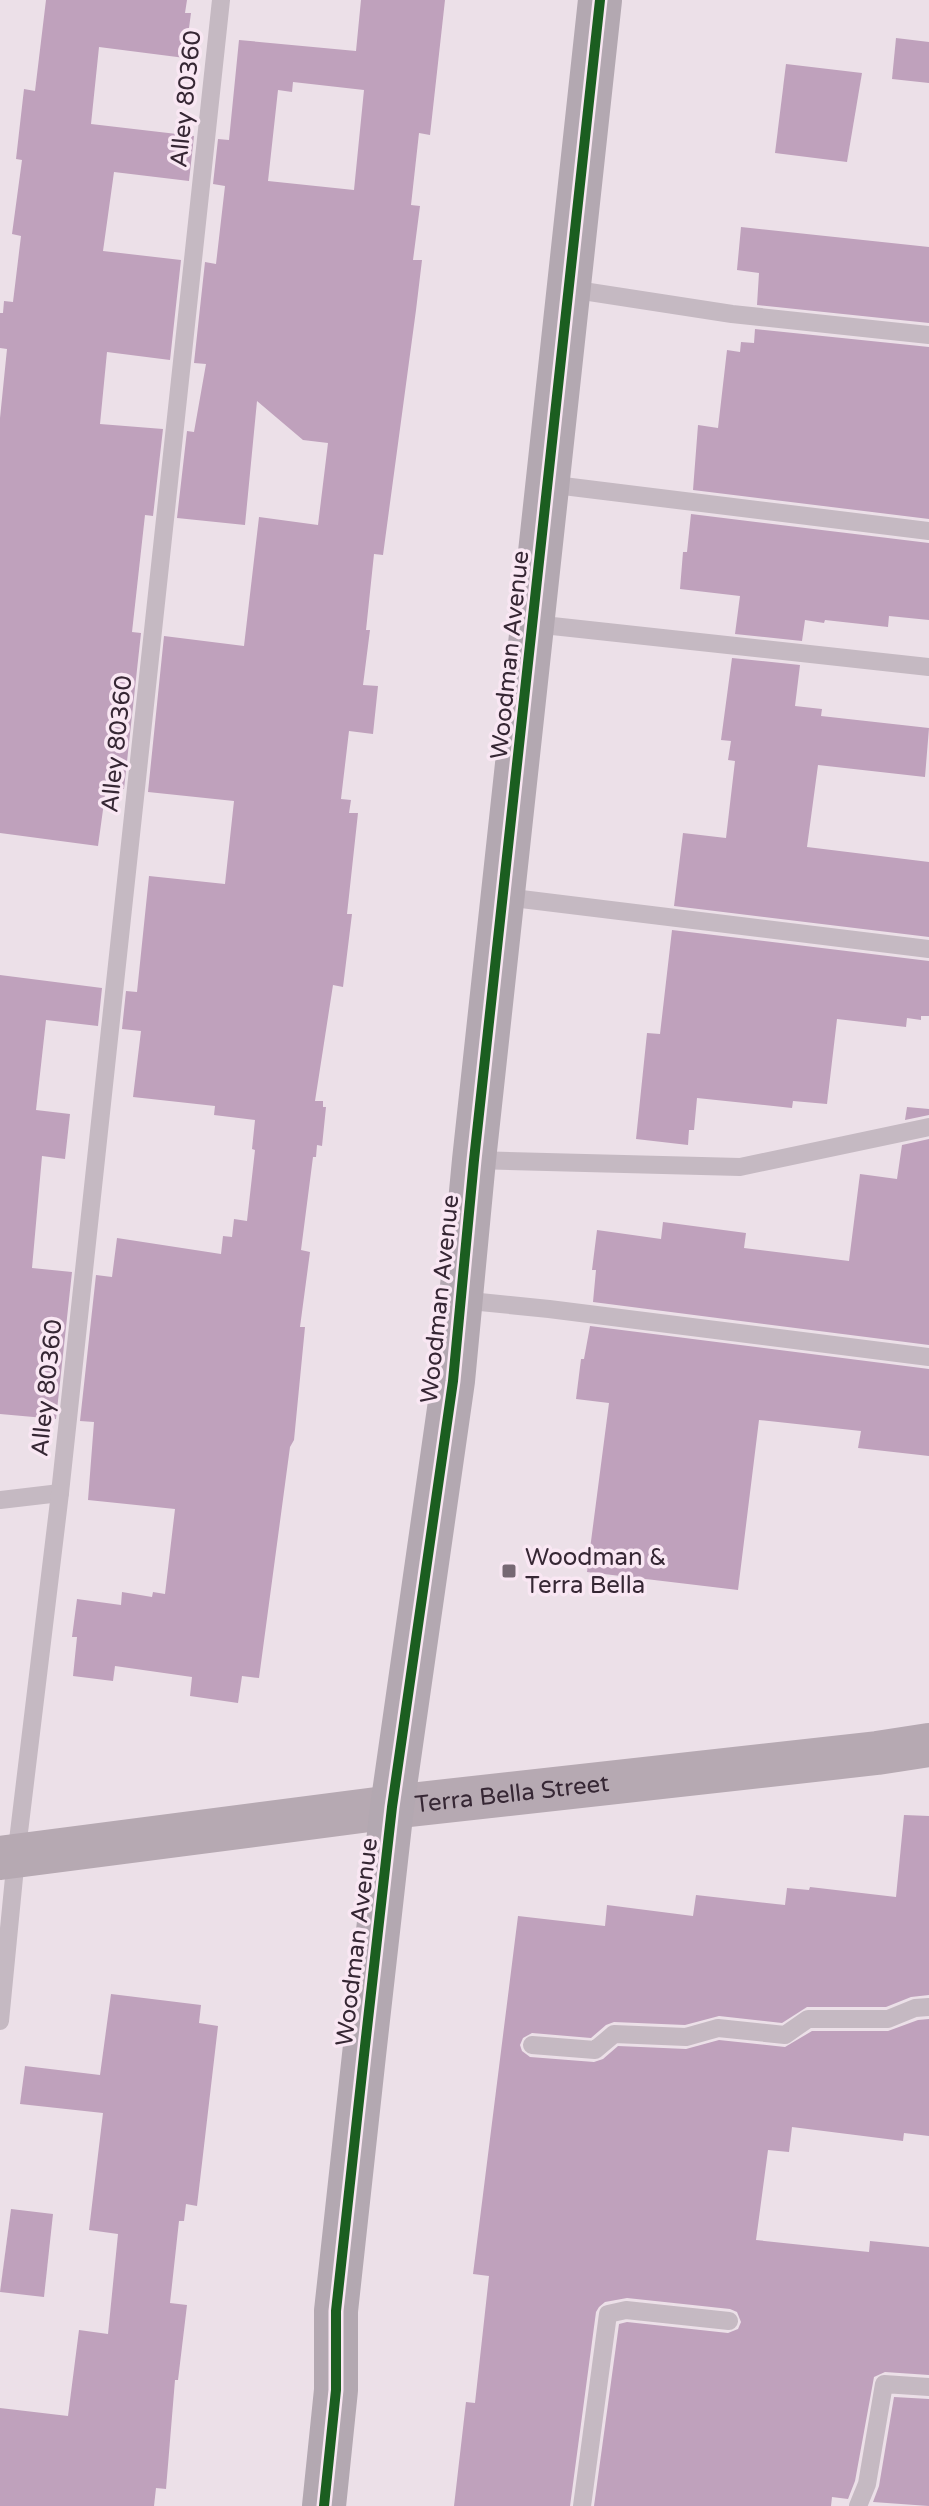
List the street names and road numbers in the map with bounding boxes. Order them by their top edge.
street label: Alley 80360 [164,29,208,169]
street label: Woodman Avenue [485,549,535,761]
street label: Alley 80360 [95,674,139,814]
street label: Woodman Avenue [415,1193,465,1405]
street label: Alley 80360 [25,1318,69,1458]
street label: Terra Bella Street [413,1768,611,1819]
street label: Woodman Avenue [330,1836,384,2048]

